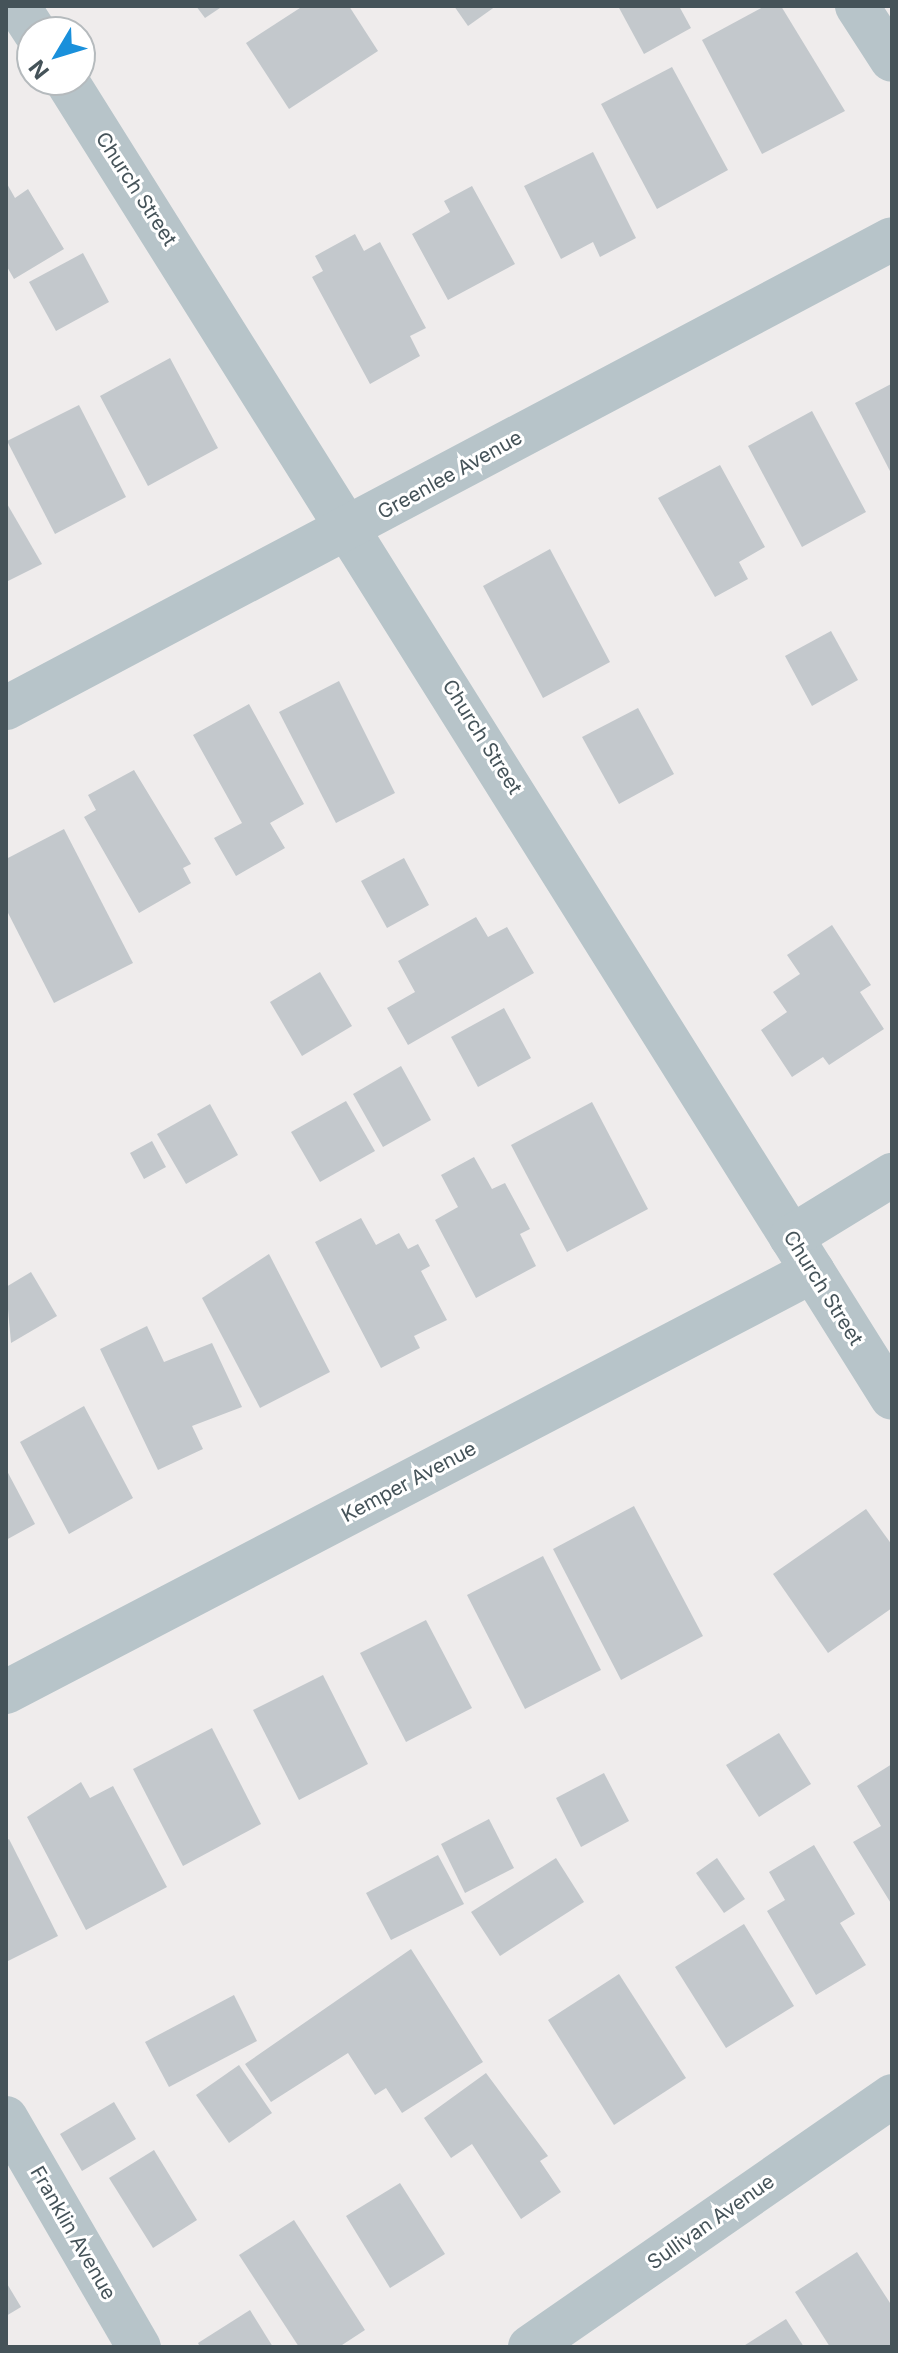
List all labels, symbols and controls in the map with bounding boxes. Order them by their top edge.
north arrow [16,16,96,96]
text: N [23,55,54,84]
street label: Church Street [90,128,182,250]
street label: Greenlee Avenue [374,425,526,525]
street label: Church Street [437,675,527,799]
street label: Church Street [778,1226,868,1350]
street label: Kemper Avenue [338,1436,480,1528]
street label: Franklin Avenue [25,2162,121,2304]
street label: Sullivan Avenue [643,2169,779,2275]

